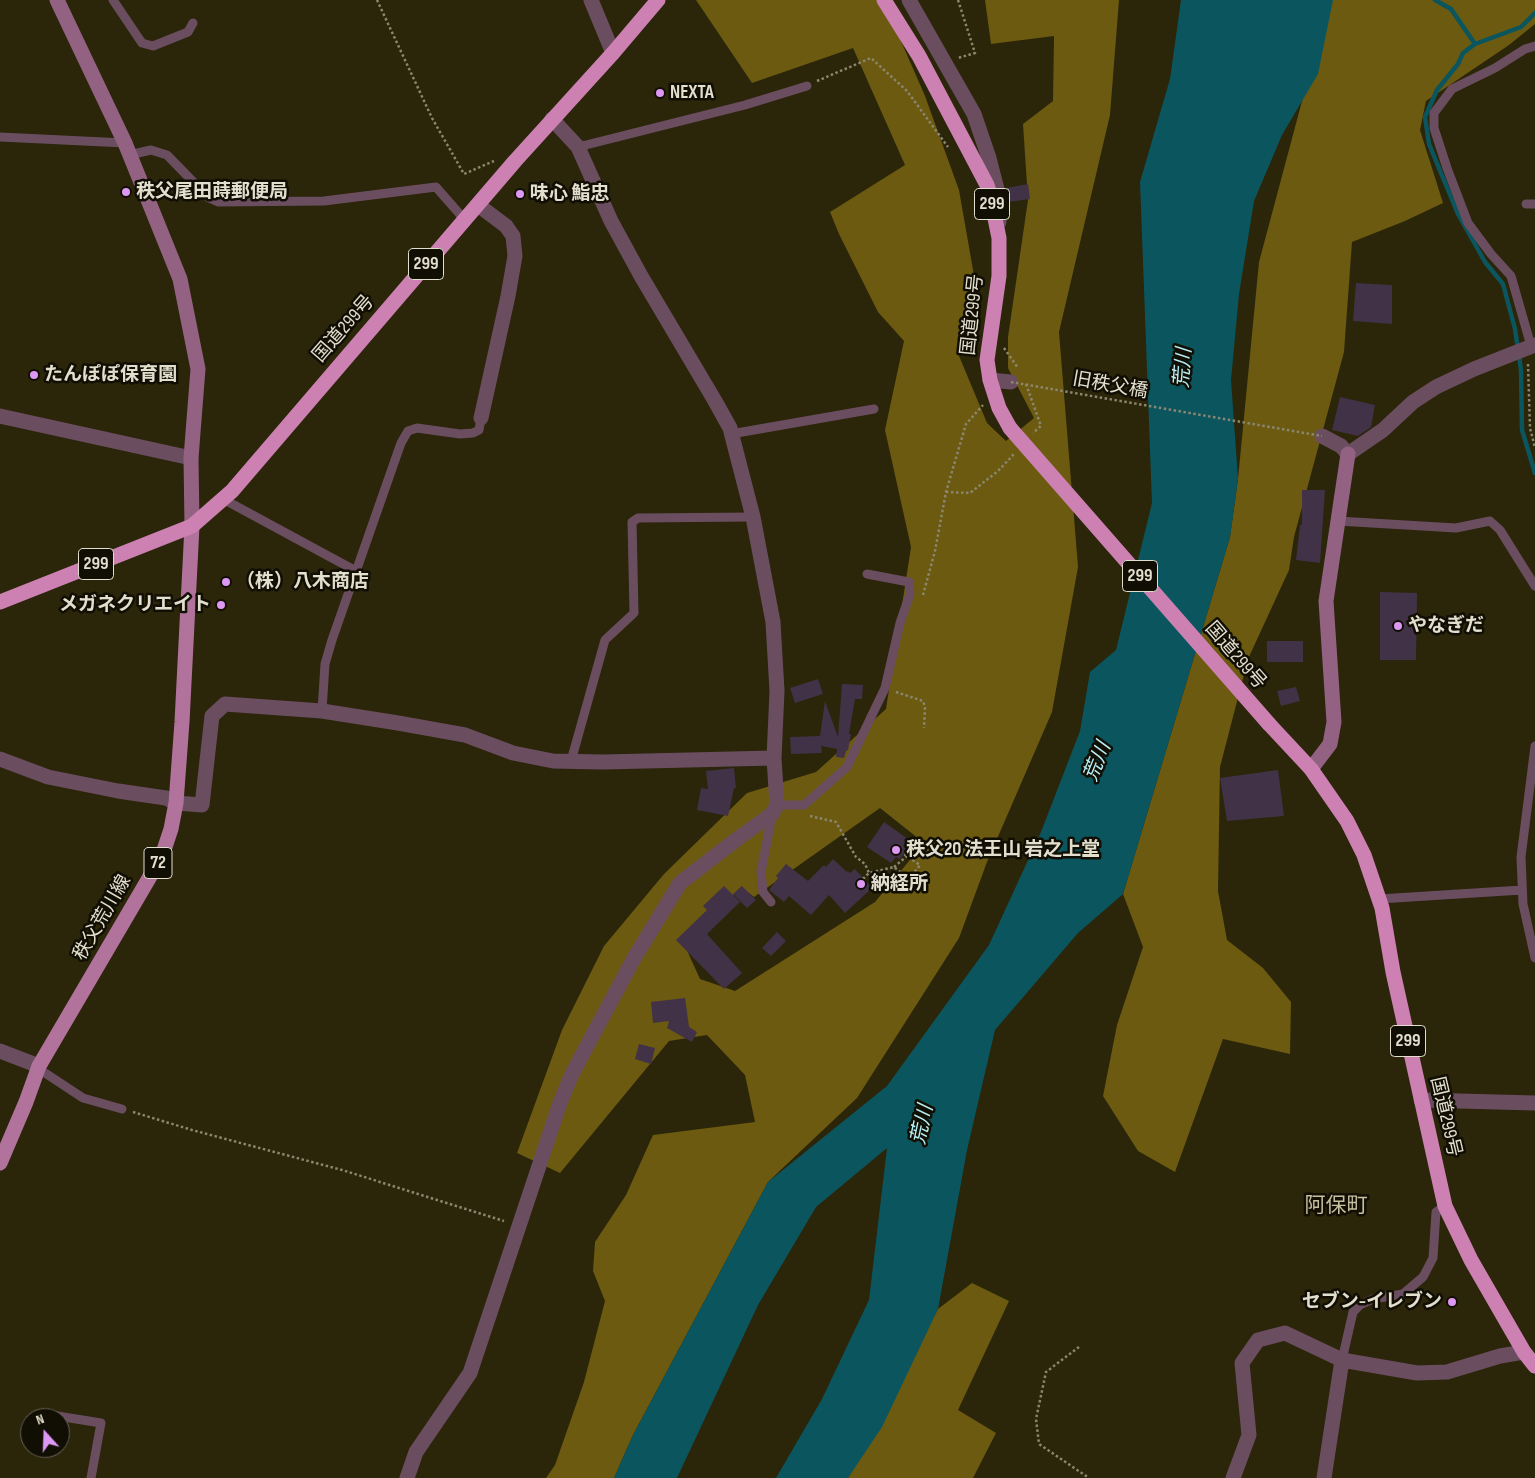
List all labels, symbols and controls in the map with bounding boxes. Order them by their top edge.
place label: NEXTA [670,82,714,104]
marker: NEXTA [654,87,666,99]
place label: 秩父尾田蒔郵便局 [136,181,288,203]
place label: 味心 鮨忠 [530,183,609,205]
marker: 秩父尾田蒔郵便局 [120,186,132,198]
marker: 味心 鮨忠 [514,188,526,200]
road number: 299 [974,188,1010,220]
road number: 299 [408,248,444,280]
street label: 国道299号 [957,273,989,357]
street label: 国道299号 [309,291,379,367]
water label: 荒川 [1171,347,1197,389]
place label: たんぽぽ保育園 [44,364,177,386]
street label: 旧秩父橋 [1071,368,1149,404]
marker: たんぽぽ保育園 [28,369,40,381]
road number: 299 [78,548,114,580]
road number: 299 [1122,560,1158,592]
place label: （株）八木商店 [236,571,369,593]
marker: （株）八木商店 [220,576,232,588]
place label: メガネクリエイト [59,594,211,616]
marker: メガネクリエイト [215,599,227,611]
place label: やなぎだ [1408,615,1484,637]
street label: 国道299号 [1200,618,1270,694]
marker: やなぎだ [1392,620,1404,632]
water label: 荒川 [1079,739,1117,785]
place label: 秩父20 法王山 岩之上堂 [906,839,1100,861]
marker: 秩父20 法王山 岩之上堂 [890,844,902,856]
road number: 72 [144,848,172,878]
street label: 秩父荒川線 [69,871,137,965]
place label: 納経所 [871,873,928,895]
marker: 納経所 [855,878,867,890]
road number: 299 [1390,1026,1426,1056]
street label: 国道299号 [1425,1075,1465,1159]
water label: 荒川 [907,1103,939,1147]
district label: 阿保町 [1305,1194,1367,1220]
place label: セブン-イレブン [1302,1291,1442,1313]
marker: セブン-イレブン [1446,1296,1458,1308]
north arrow [20,1408,70,1458]
text: N [34,1410,46,1429]

